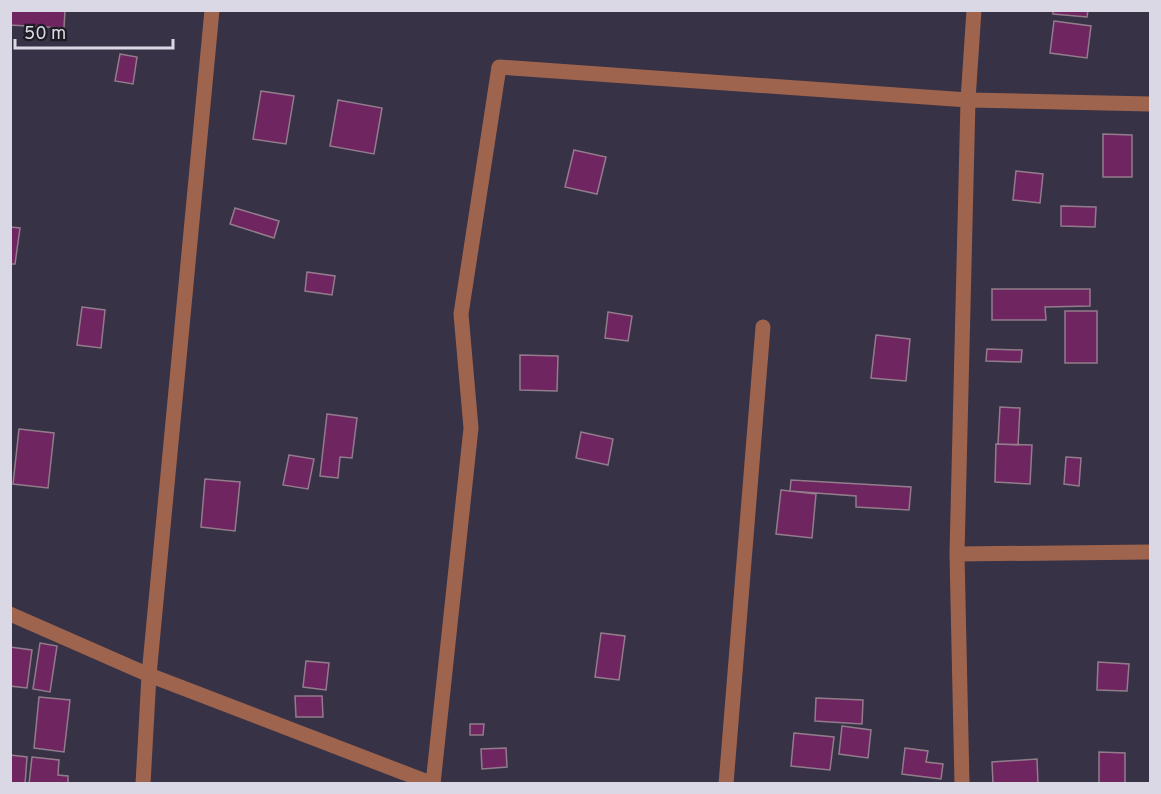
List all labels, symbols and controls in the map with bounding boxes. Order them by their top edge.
scale bar [15,12,172,50]
text: 50 m [24,23,66,46]

